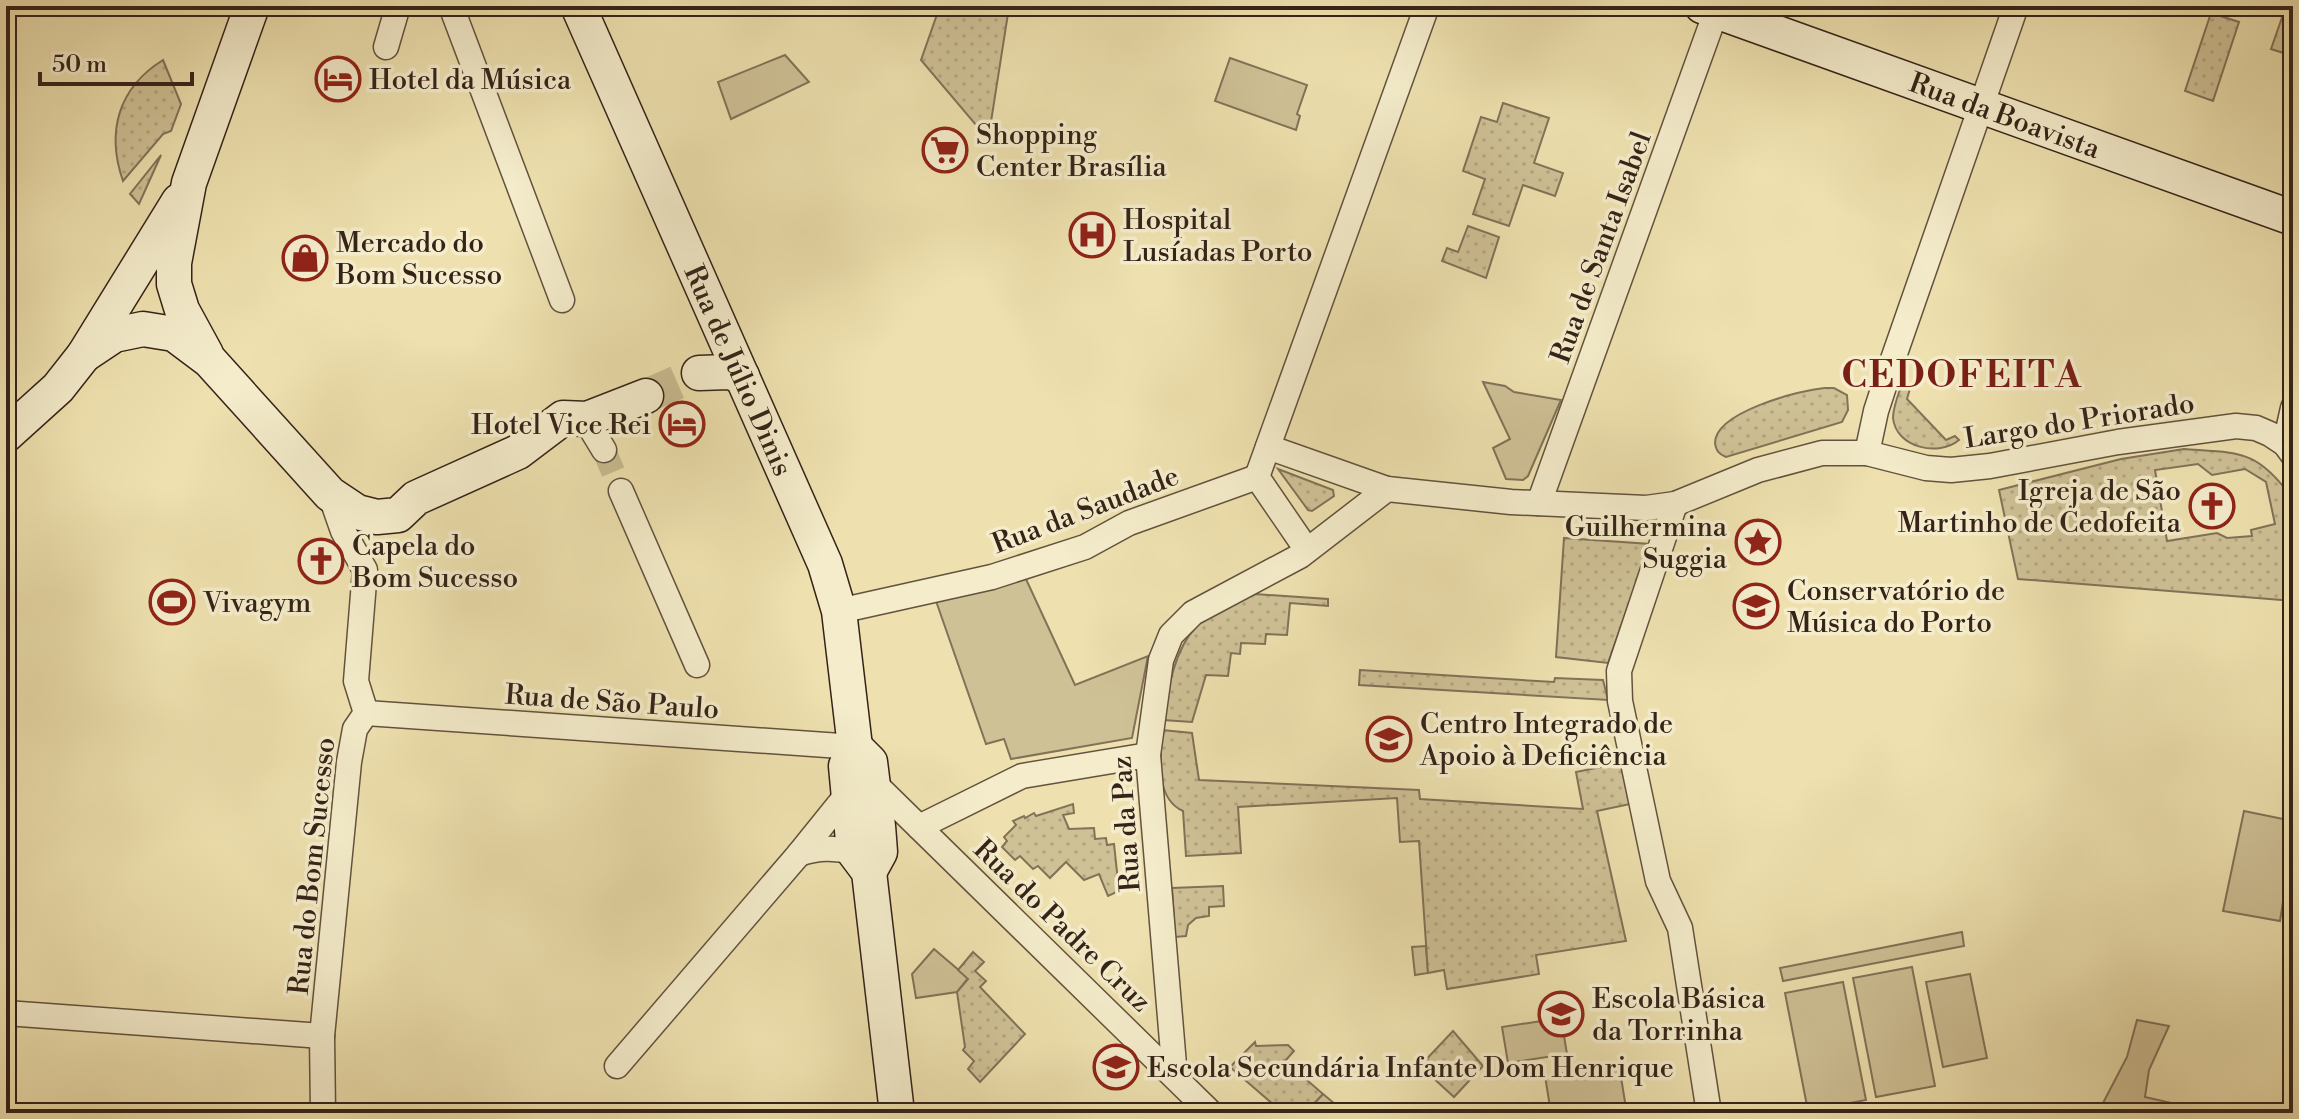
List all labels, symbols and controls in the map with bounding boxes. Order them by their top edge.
scale bar [40,36,192,86]
text: 50 m [52,50,107,80]
hotel icon: Hotel da Música [314,55,362,103]
place label: Hotel da Música [369,63,572,98]
street label: Rua da Boavista [1904,66,2106,167]
place label: Shopping Center Brasília [976,118,1168,185]
supermarket icon: Shopping Center Brasília [921,126,969,174]
street label: Rua de Santa Isabel [1543,127,1660,368]
place label: Hospital Lusíadas Porto [1123,203,1312,270]
hospital icon: Hospital Lusíadas Porto [1068,211,1116,259]
place label: Mercado do Bom Sucesso [335,226,502,293]
shop icon: Mercado do Bom Sucesso [281,234,329,282]
street label: Rua de Júlio Dinis [675,260,800,482]
district label: CEDOFEITA [1841,354,2083,399]
street label: Largo do Priorado [1962,386,2197,457]
hotel icon: Hotel Vice Rei [658,400,706,448]
place label: Hotel Vice Rei [471,408,651,443]
street label: Rua da Saudade [987,459,1184,562]
place label: Igreja de São Martinho de Cedofeita [1898,474,2182,541]
church icon: Igreja de São Martinho de Cedofeita [2188,482,2236,530]
place label: Guilhermina Suggia [1565,510,1728,577]
place icon: Guilhermina Suggia [1734,518,1782,566]
place label: Capela do Bom Sucesso [351,529,518,596]
church icon: Capela do Bom Sucesso [297,537,345,585]
place label: Conservatório de Música do Porto [1787,574,2005,641]
sports icon: Vivagym [148,578,196,626]
school or university icon: Conservatório de Música do Porto [1732,582,1780,630]
place label: Vivagym [202,586,311,621]
street label: Rua de São Paulo [504,678,720,727]
place label: Centro Integrado de Apoio à Deficiência [1419,707,1673,774]
school or university icon: Centro Integrado de Apoio à Deficiência [1365,715,1413,763]
street label: Rua do Bom Sucesso [282,736,343,997]
street label: Rua da Paz [1104,755,1149,893]
street label: Rua do Padre Cruz [966,832,1158,1020]
place label: Escola Básica da Torrinha [1592,982,1766,1049]
school or university icon: Escola Básica da Torrinha [1537,990,1585,1038]
school or university icon: Escola Secundária Infante Dom Henrique [1092,1043,1140,1091]
place label: Escola Secundária Infante Dom Henrique [1147,1051,1674,1086]

